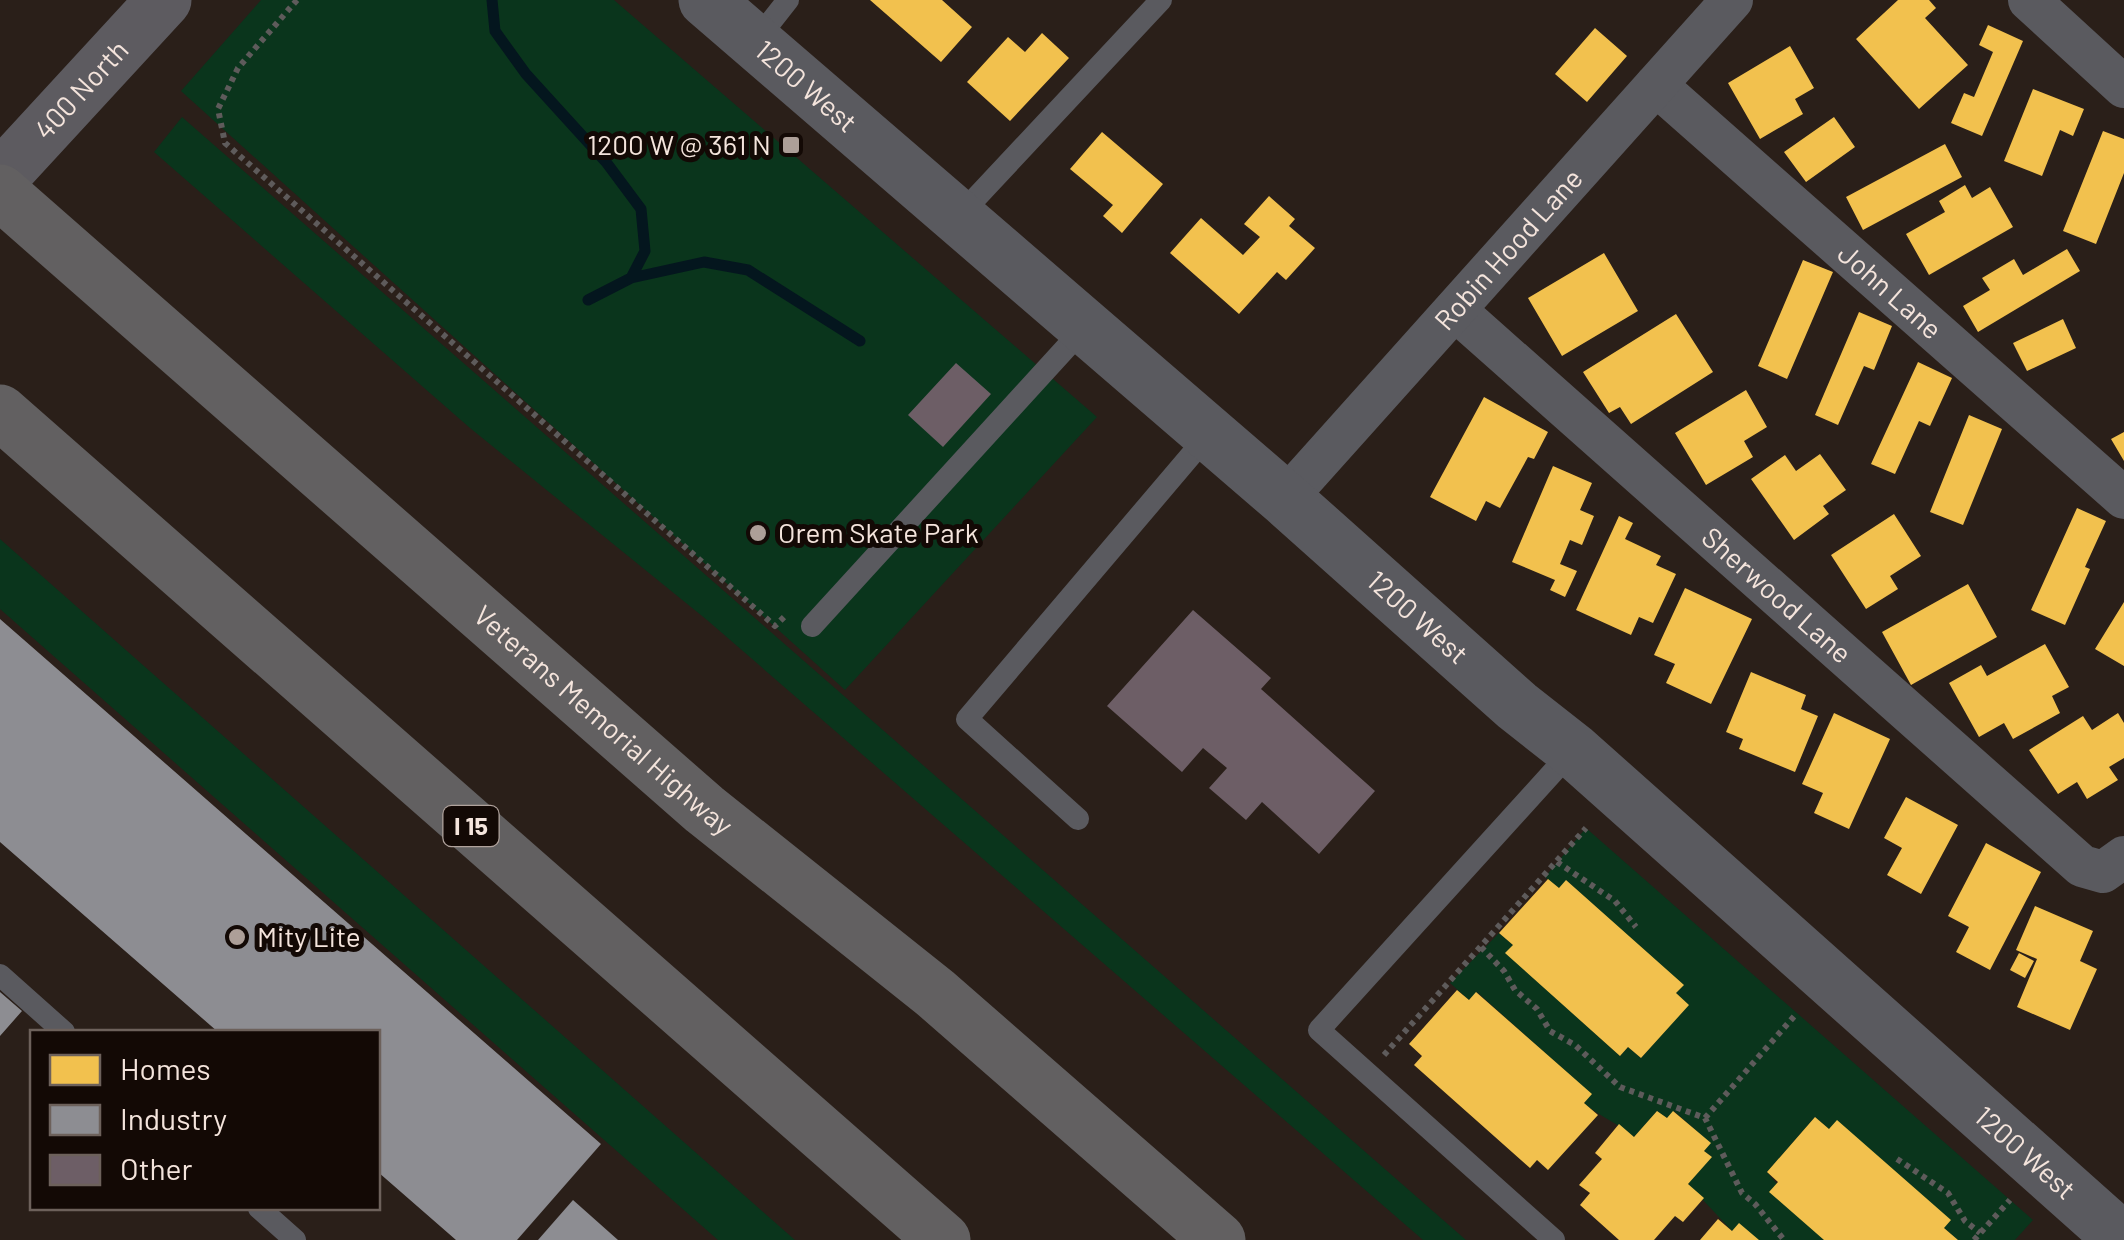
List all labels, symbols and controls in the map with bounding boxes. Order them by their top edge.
street label: 400 North [26,32,135,146]
street label: 1200 West [749,32,865,139]
place label: 1200 W @ 361 N [587,127,771,161]
marker: 1200 W @ 361 N [780,134,802,156]
street label: Robin Hood Lane [1427,161,1589,337]
street label: John Lane [1832,236,1950,346]
place label: Orem Skate Park [778,515,979,549]
street label: Sherwood Lane [1696,519,1859,670]
marker: Orem Skate Park [747,522,769,544]
street label: 1200 West [1361,563,1476,670]
street label: Veterans Memorial Highway [468,598,740,842]
road number: I 15 [444,806,498,846]
place label: Mity Lite [257,919,361,953]
marker: Mity Lite [226,926,248,948]
legend [30,1030,380,1210]
text: Homes [120,1050,211,1086]
street label: 1200 West [1968,1098,2083,1206]
text: Industry [120,1100,227,1136]
text: Other [120,1150,193,1186]

